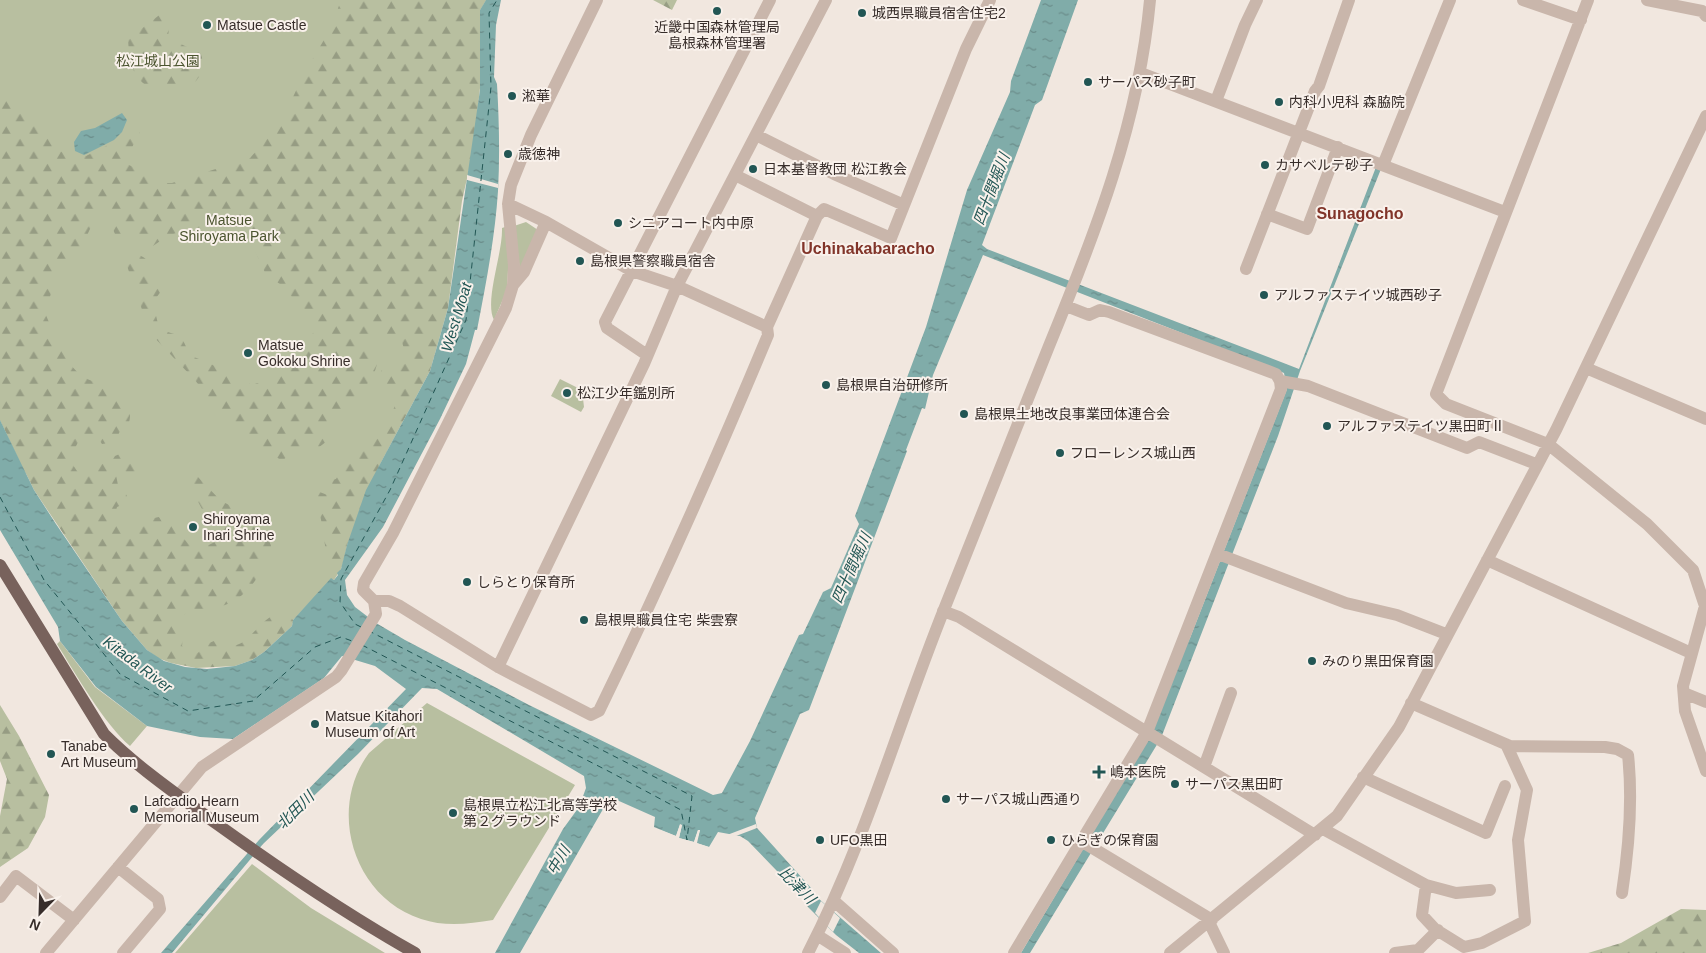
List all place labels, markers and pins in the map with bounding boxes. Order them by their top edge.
marker: 近畿中国森林管理局 島根森林管理署 [711,5,723,17]
place label: 城西県職員宿舎住宅2 [872,5,1006,21]
marker: 城西県職員宿舎住宅2 [856,7,868,19]
place label: Matsue Castle [217,17,307,33]
marker: Matsue Castle [201,19,213,31]
place label: 近畿中国森林管理局 島根森林管理署 [654,19,780,51]
place label: サーパス砂子町 [1098,74,1196,90]
marker: サーパス砂子町 [1082,76,1094,88]
place label: 淞華 [522,88,550,104]
marker: 淞華 [506,90,518,102]
place label: 内科小児科 森脇院 [1289,94,1405,110]
marker: 内科小児科 森脇院 [1273,96,1285,108]
place label: 歳徳神 [518,146,560,162]
marker: 歳徳神 [502,148,514,160]
place label: カサベルテ砂子 [1275,157,1373,173]
marker: カサベルテ砂子 [1259,159,1271,171]
place label: 日本基督教団 松江教会 [763,161,907,177]
marker: 日本基督教団 松江教会 [747,163,759,175]
place label: シニアコート内中原 [628,215,754,231]
marker: シニアコート内中原 [612,217,624,229]
place label: 島根県警察職員宿舎 [590,253,716,269]
marker: 島根県警察職員宿舎 [574,255,586,267]
place label: アルファステイツ城西砂子 [1274,287,1442,303]
marker: アルファステイツ城西砂子 [1258,289,1270,301]
place label: Matsue Gokoku Shrine [258,337,351,369]
marker: Matsue Gokoku Shrine [242,347,254,359]
place label: 島根県自治研修所 [836,377,948,393]
marker: 島根県自治研修所 [820,379,832,391]
place label: 松江少年鑑別所 [577,385,675,401]
marker: 松江少年鑑別所 [561,387,573,399]
place label: 島根県土地改良事業団体連合会 [974,406,1170,422]
marker: 島根県土地改良事業団体連合会 [958,408,970,420]
place label: アルファステイツ黒田町Ⅱ [1337,418,1505,434]
marker: アルファステイツ黒田町Ⅱ [1321,420,1333,432]
place label: フローレンス城山西 [1070,445,1196,461]
marker: フローレンス城山西 [1054,447,1066,459]
place label: Shiroyama Inari Shrine [203,511,275,543]
marker: Shiroyama Inari Shrine [187,521,199,533]
place label: しらとり保育所 [477,574,575,590]
marker: しらとり保育所 [461,576,473,588]
place label: 島根県職員住宅 柴雲寮 [594,612,738,628]
marker: 島根県職員住宅 柴雲寮 [578,614,590,626]
place label: みのり黒田保育園 [1322,653,1434,669]
marker: みのり黒田保育園 [1306,655,1318,667]
place label: Matsue Kitahori Museum of Art [325,708,422,740]
marker: Matsue Kitahori Museum of Art [309,718,321,730]
place label: Tanabe Art Museum [61,738,136,770]
marker: Tanabe Art Museum [45,748,57,760]
place label: 嶋本医院 [1110,764,1166,780]
marker: 嶋本医院 [1092,765,1106,779]
place label: サーパス黒田町 [1185,776,1283,792]
marker: サーパス黒田町 [1169,778,1181,790]
place label: サーパス城山西通り [956,791,1082,807]
place label: Lafcadio Hearn Memorial Museum [144,793,259,825]
marker: サーパス城山西通り [940,793,952,805]
place label: 島根県立松江北高等学校 第２グラウンド [463,797,617,829]
marker: Lafcadio Hearn Memorial Museum [128,803,140,815]
marker: 島根県立松江北高等学校 第２グラウンド [447,807,459,819]
place label: UFO黒田 [830,832,888,848]
place label: ひらぎの保育園 [1061,832,1159,848]
marker: UFO黒田 [814,834,826,846]
marker: ひらぎの保育園 [1045,834,1057,846]

